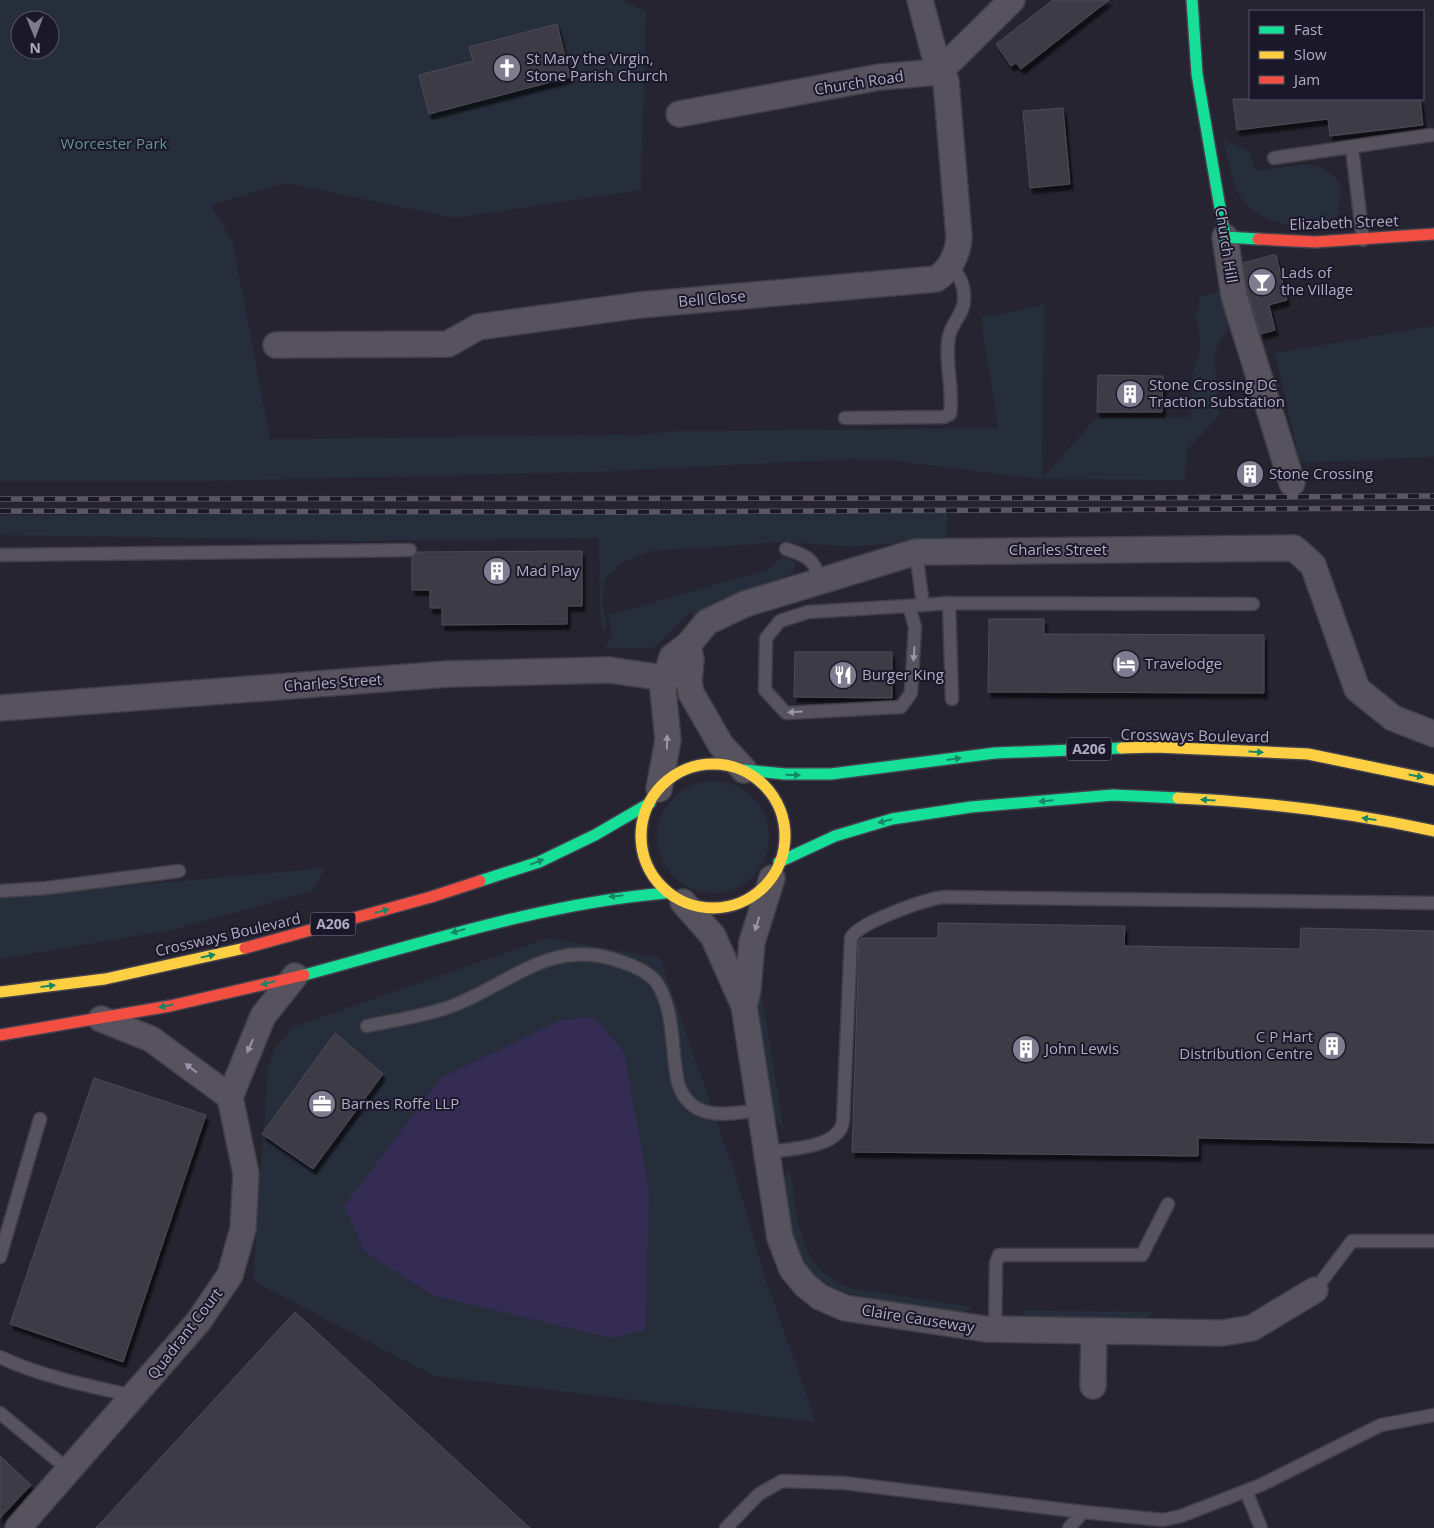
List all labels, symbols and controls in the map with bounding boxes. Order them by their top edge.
north arrow [10,10,60,60]
legend [1249,10,1424,100]
text: Fast [1294,19,1323,39]
text: N [29,39,41,58]
text: Slow [1294,44,1327,64]
place label: St Mary the Virgin, Stone Parish Church [526,48,668,85]
church icon: St Mary the Virgin, Stone Parish Church [492,53,522,83]
street label: Church Road [813,65,905,99]
text: Jam [1292,69,1320,89]
park label: Worcester Park [61,133,168,153]
street label: Church Hill [1211,205,1243,284]
street label: Elizabeth Street [1289,210,1399,234]
place label: Lads of the Village [1281,262,1353,299]
bar icon: Lads of the Village [1247,267,1277,297]
street label: Bell Close [677,285,746,311]
place label: Stone Crossing DC Traction Substation [1149,374,1285,411]
building icon: Stone Crossing DC Traction Substation [1115,379,1145,409]
building icon: Stone Crossing [1235,459,1265,489]
place label: Stone Crossing [1269,463,1373,483]
street label: Charles Street [1009,539,1107,559]
building icon: Mad Play [482,556,512,586]
place label: Mad Play [516,560,580,580]
one-way arrow [909,646,917,662]
hotel icon: Travelodge [1111,649,1141,679]
place label: Travelodge [1145,653,1222,673]
restaurant icon: Burger King [828,660,858,690]
place label: Burger King [862,664,944,684]
street label: Charles Street [283,669,383,695]
one-way arrow [787,709,803,717]
street label: Crossways Boulevard [1121,724,1270,746]
one-way arrow [664,733,672,749]
road number: A206 [1066,738,1112,761]
one-way arrow [1248,748,1264,756]
one-way arrow [946,755,962,763]
one-way arrow [785,771,801,779]
one-way arrow [1409,772,1424,780]
one-way arrow [1200,795,1216,803]
one-way arrow [1037,797,1053,805]
one-way arrow [1361,815,1377,823]
one-way arrow [877,817,892,825]
one-way arrow [530,858,545,866]
one-way arrow [608,892,624,900]
one-way arrow [375,906,390,914]
street label: Crossways Boulevard [153,908,302,960]
road number: A206 [310,912,356,936]
one-way arrow [753,917,761,932]
one-way arrow [450,928,465,936]
one-way arrow [200,952,216,960]
one-way arrow [260,979,275,987]
one-way arrow [41,982,57,990]
one-way arrow [157,1002,173,1010]
place label: C P Hart Distribution Centre [1179,1026,1313,1063]
building icon: C P Hart Distribution Centre [1317,1031,1347,1061]
building icon: John Lewis [1011,1034,1041,1064]
place label: John Lewis [1043,1038,1119,1058]
one-way arrow [245,1039,253,1053]
one-way arrow [184,1063,198,1073]
office icon: Barnes Roffe LLP [307,1089,337,1119]
place label: Barnes Roffe LLP [341,1093,459,1113]
street label: Quadrant Court [142,1284,226,1383]
street label: Claire Causeway [860,1299,976,1337]

